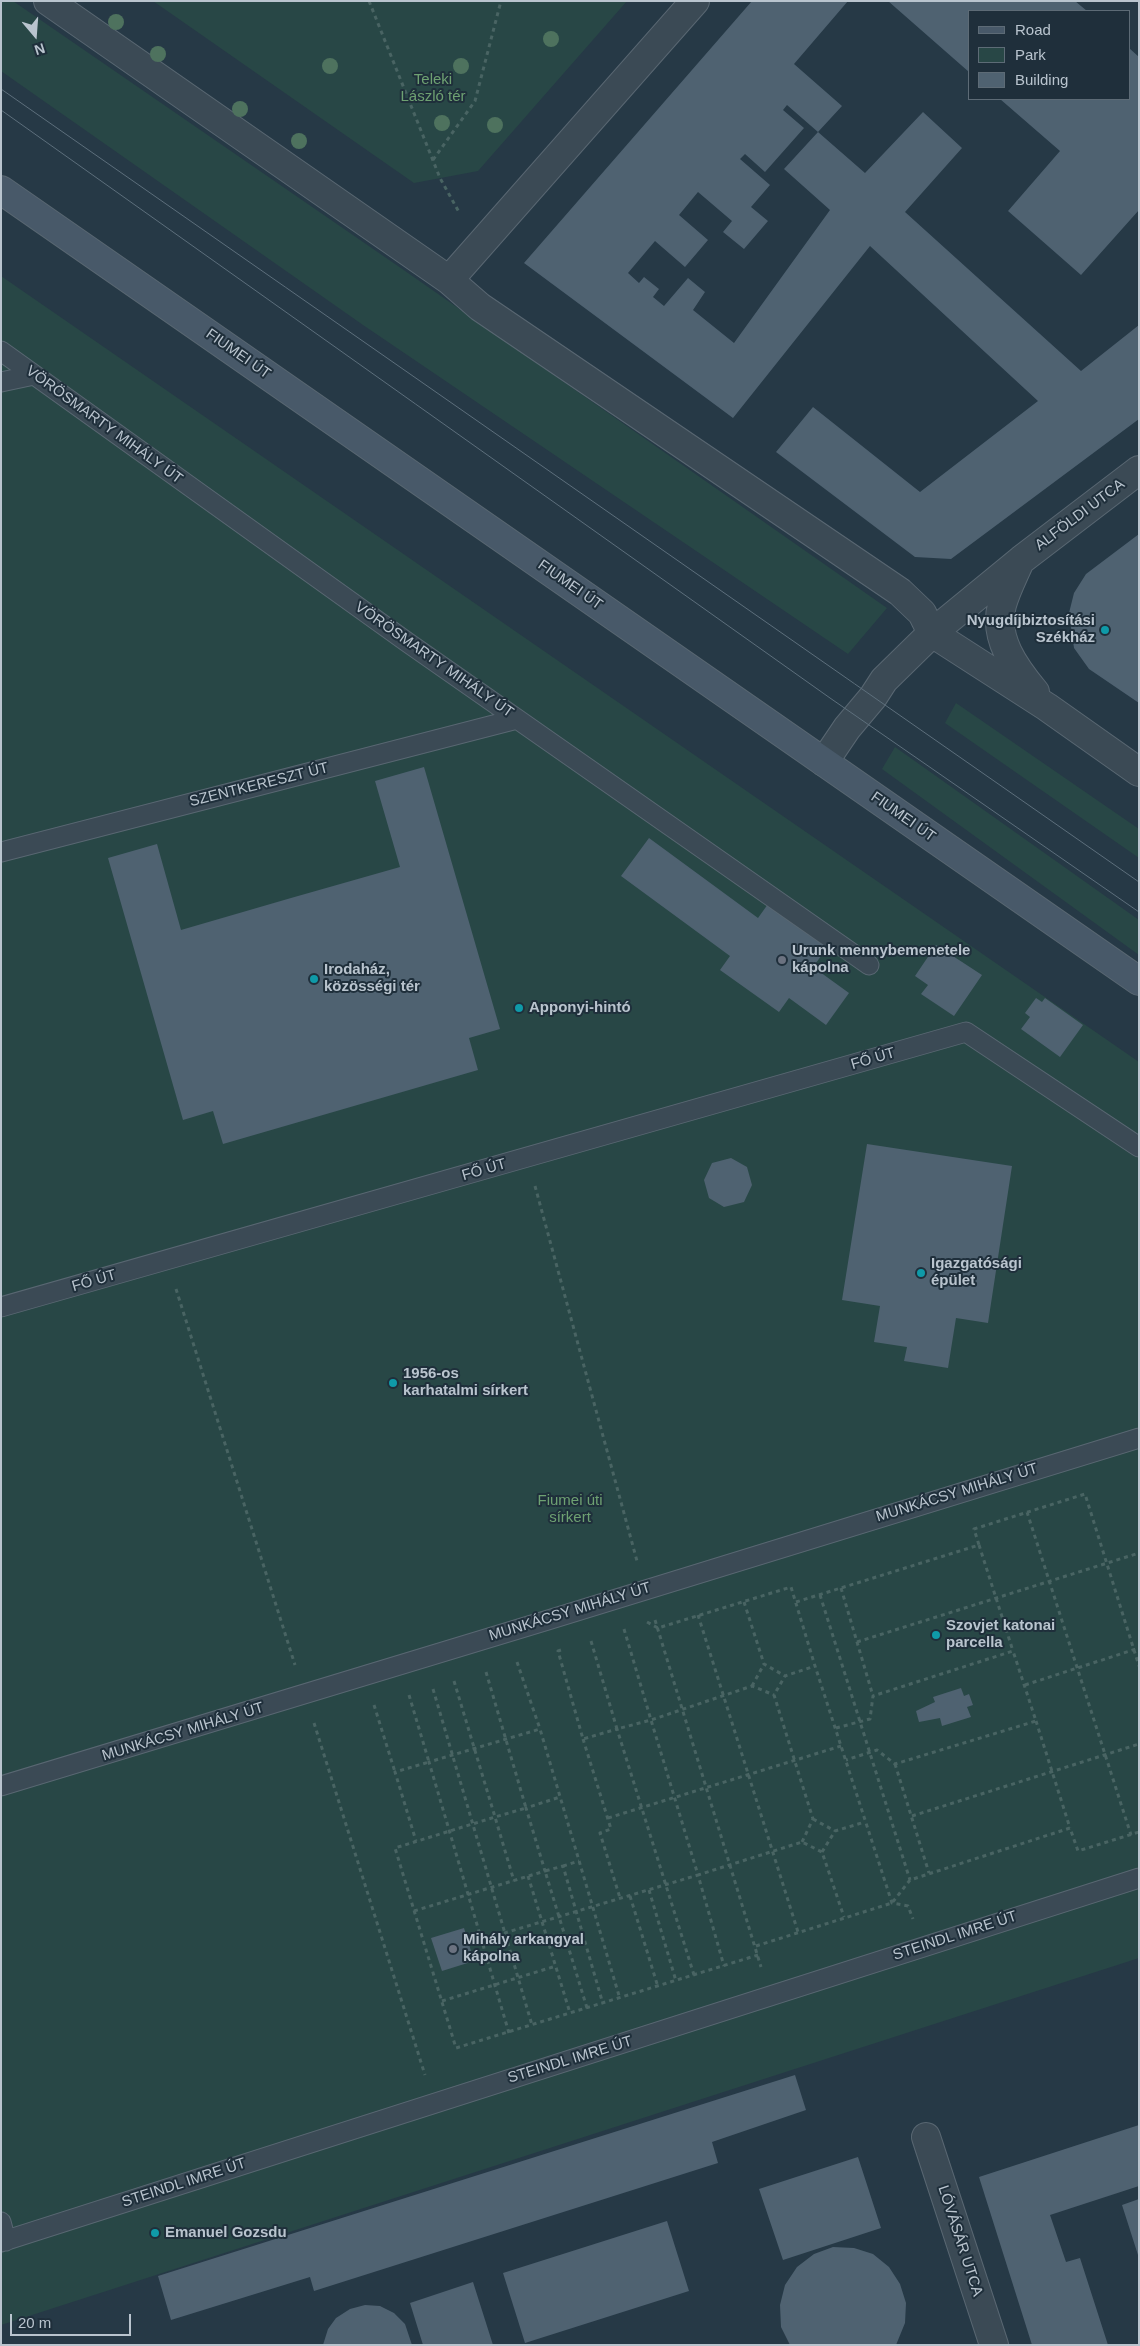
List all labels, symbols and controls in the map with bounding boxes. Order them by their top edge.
north arrow [10,10,60,60]
legend [968,10,1130,100]
text: Road [1015,21,1051,38]
text: N [32,40,47,58]
text: Park [1015,46,1046,63]
park label: Teleki László tér [400,71,466,106]
text: Building [1015,71,1068,88]
street label: FIUMEI ÚT [202,325,274,383]
street label: VÖRÖSMARTY MIHÁLY ÚT [22,362,186,488]
street label: ALFÖLDI UTCA [1032,475,1128,555]
street label: FIUMEI ÚT [534,556,606,614]
street label: VÖRÖSMARTY MIHÁLY ÚT [351,598,517,722]
place label: Nyugdíjbiztosítási Székház [967,612,1095,647]
marker: Nyugdíjbiztosítási Székház [1099,624,1111,636]
street label: SZENTKERESZT ÚT [188,759,330,811]
street label: FIUMEI ÚT [867,788,939,846]
place label: Urunk mennybemenetele kápolna [792,942,970,977]
marker: Urunk mennybemenetele kápolna [776,954,788,966]
place label: Irodaház, közösségi tér [324,961,420,996]
marker: Irodaház, közösségi tér [308,973,320,985]
place label: Apponyi-hintó [529,999,631,1017]
marker: Apponyi-hintó [513,1002,525,1014]
street label: FŐ ÚT [849,1044,897,1074]
street label: FŐ ÚT [460,1155,508,1185]
place label: Igazgatósági épület [931,1255,1022,1290]
street label: FŐ ÚT [70,1266,118,1296]
marker: Igazgatósági épület [915,1267,927,1279]
place label: 1956-os karhatalmi sírkert [403,1365,528,1400]
marker: 1956-os karhatalmi sírkert [387,1377,399,1389]
street label: MUNKÁCSY MIHÁLY ÚT [874,1460,1040,1526]
park label: Fiumei úti sírkert [537,1492,603,1527]
street label: MUNKÁCSY MIHÁLY ÚT [487,1579,653,1645]
place label: Szovjet katonai parcella [946,1617,1055,1652]
marker: Szovjet katonai parcella [930,1629,942,1641]
street label: MUNKÁCSY MIHÁLY ÚT [100,1699,266,1765]
street label: STEINDL IMRE ÚT [891,1907,1019,1965]
place label: Mihály arkangyal kápolna [463,1931,584,1966]
marker: Mihály arkangyal kápolna [447,1943,459,1955]
street label: STEINDL IMRE ÚT [506,2033,634,2087]
street label: STEINDL IMRE ÚT [120,2154,248,2212]
street label: LÓVÁSÁR UTCA [934,2183,986,2299]
place label: Emanuel Gozsdu [165,2224,287,2242]
marker: Emanuel Gozsdu [149,2227,161,2239]
scale bar [12,2304,134,2336]
text: 20 m [18,2314,51,2331]

